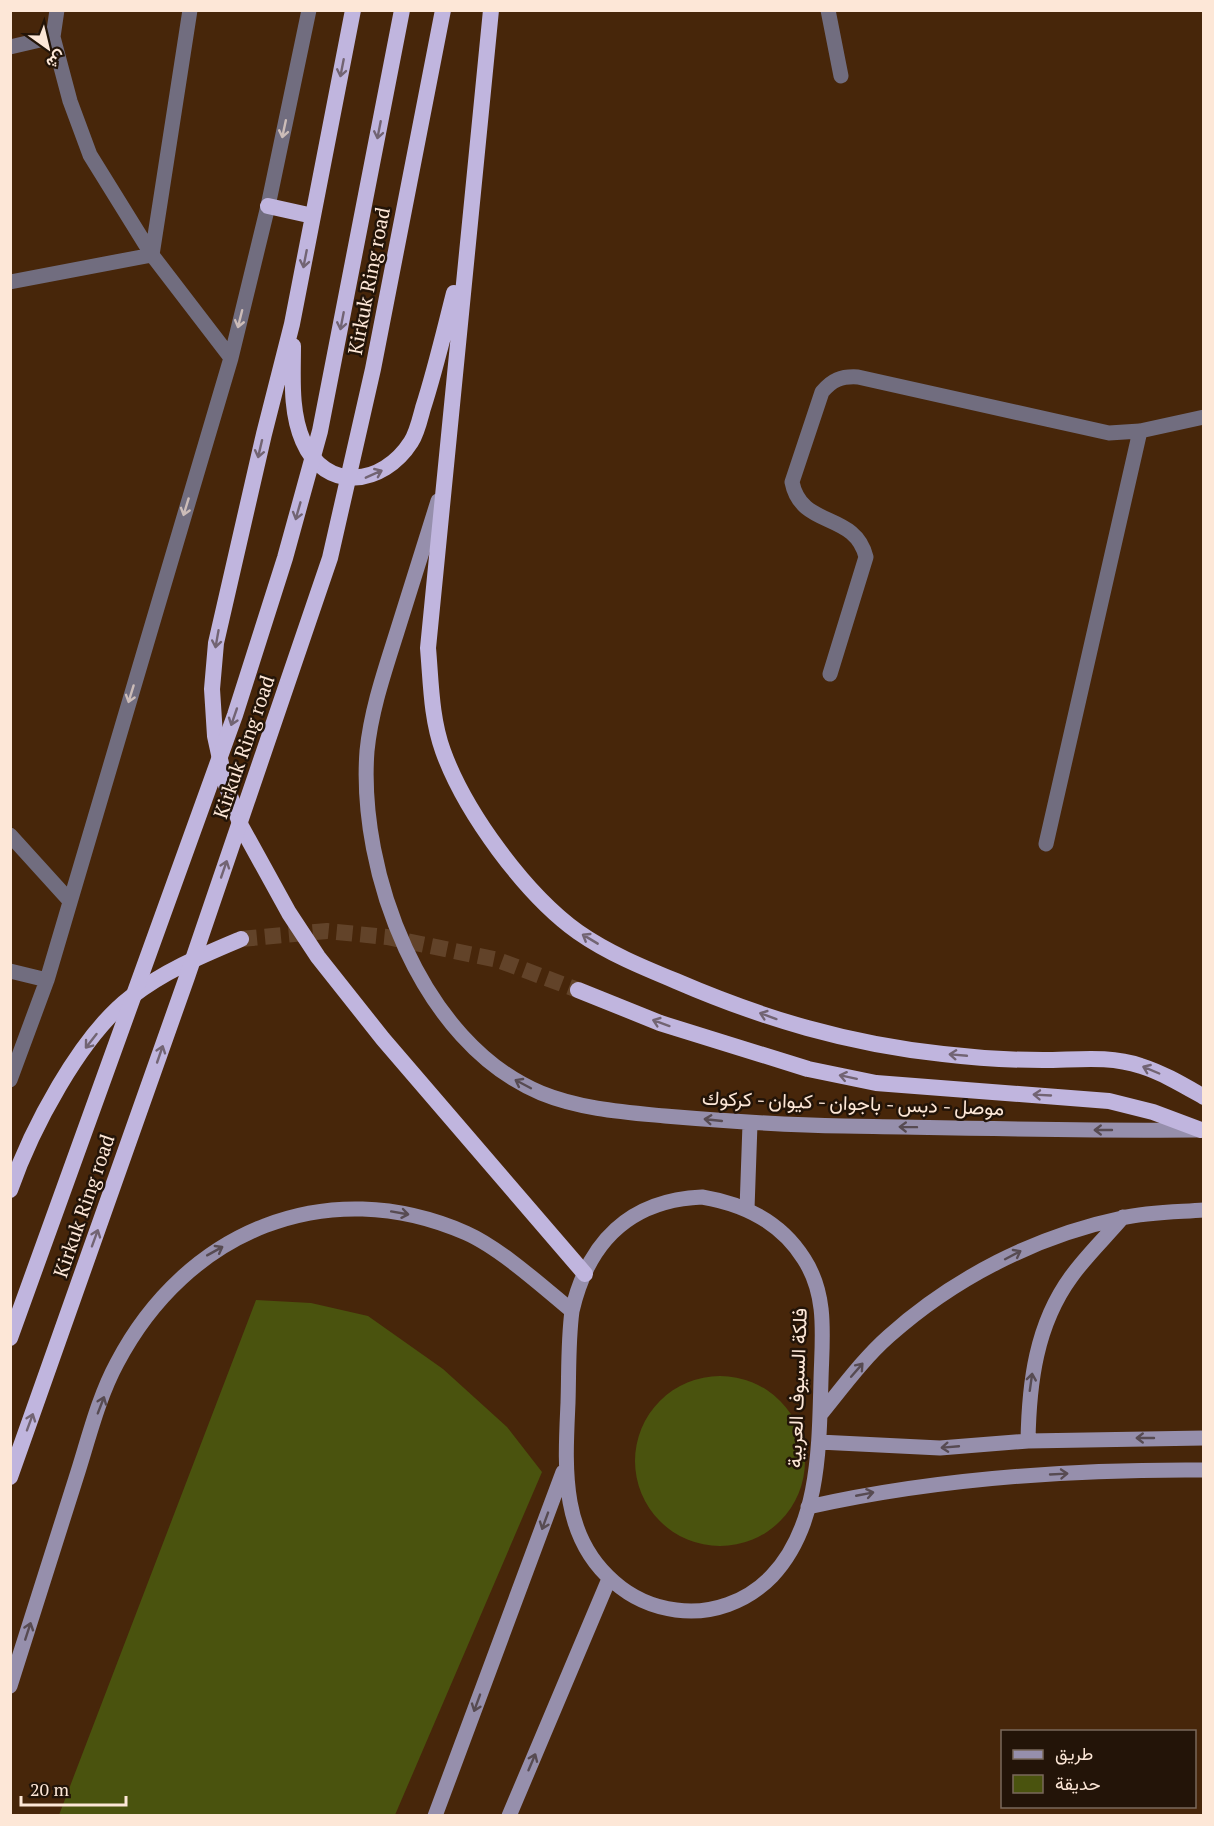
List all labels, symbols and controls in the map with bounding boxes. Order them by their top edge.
north arrow [18,18,78,78]
text: ش [42,46,71,75]
one-way arrow [336,58,347,77]
one-way arrow [278,119,289,139]
one-way arrow [373,120,384,139]
street label: Kirkuk Ring road [341,205,396,357]
one-way arrow [299,249,310,269]
one-way arrow [234,309,246,328]
one-way arrow [336,311,347,330]
one-way arrow [254,439,266,458]
one-way arrow [364,468,382,479]
one-way arrow [180,497,191,516]
one-way arrow [292,501,303,520]
one-way arrow [211,629,222,649]
street label: Kirkuk Ring road [206,672,281,822]
one-way arrow [125,684,136,703]
one-way arrow [228,708,239,726]
one-way arrow [219,861,230,879]
one-way arrow [582,933,599,945]
one-way arrow [759,1010,778,1021]
one-way arrow [652,1016,671,1027]
one-way arrow [84,1033,97,1049]
one-way arrow [156,1045,167,1064]
one-way arrow [949,1050,969,1061]
one-way arrow [1143,1064,1161,1075]
one-way arrow [839,1071,858,1082]
one-way arrow [515,1078,533,1089]
street label: موصل - دبس - باجوان - كيوان - كركوك [701,1084,1005,1121]
one-way arrow [1033,1089,1053,1100]
one-way arrow [704,1114,724,1125]
one-way arrow [899,1121,919,1133]
one-way arrow [1094,1125,1114,1136]
street label: Kirkuk Ring road [46,1131,121,1281]
one-way arrow [390,1208,410,1219]
one-way arrow [91,1229,102,1248]
one-way arrow [206,1245,223,1257]
one-way arrow [1003,1249,1021,1260]
street label: فلكة السيوف العربية [780,1307,813,1469]
one-way arrow [850,1362,864,1377]
one-way arrow [1026,1373,1037,1393]
one-way arrow [96,1396,107,1415]
one-way arrow [26,1413,37,1431]
one-way arrow [1136,1432,1156,1444]
one-way arrow [941,1442,961,1453]
one-way arrow [1049,1469,1069,1480]
one-way arrow [855,1488,875,1499]
one-way arrow [539,1511,550,1530]
one-way arrow [23,1622,34,1641]
one-way arrow [470,1694,481,1712]
legend [1001,1730,1196,1808]
text: طريق [1055,1741,1093,1765]
one-way arrow [527,1753,538,1771]
scale bar [21,1769,126,1807]
text: حديقة [1055,1771,1101,1795]
text: 20 m [30,1777,70,1801]

